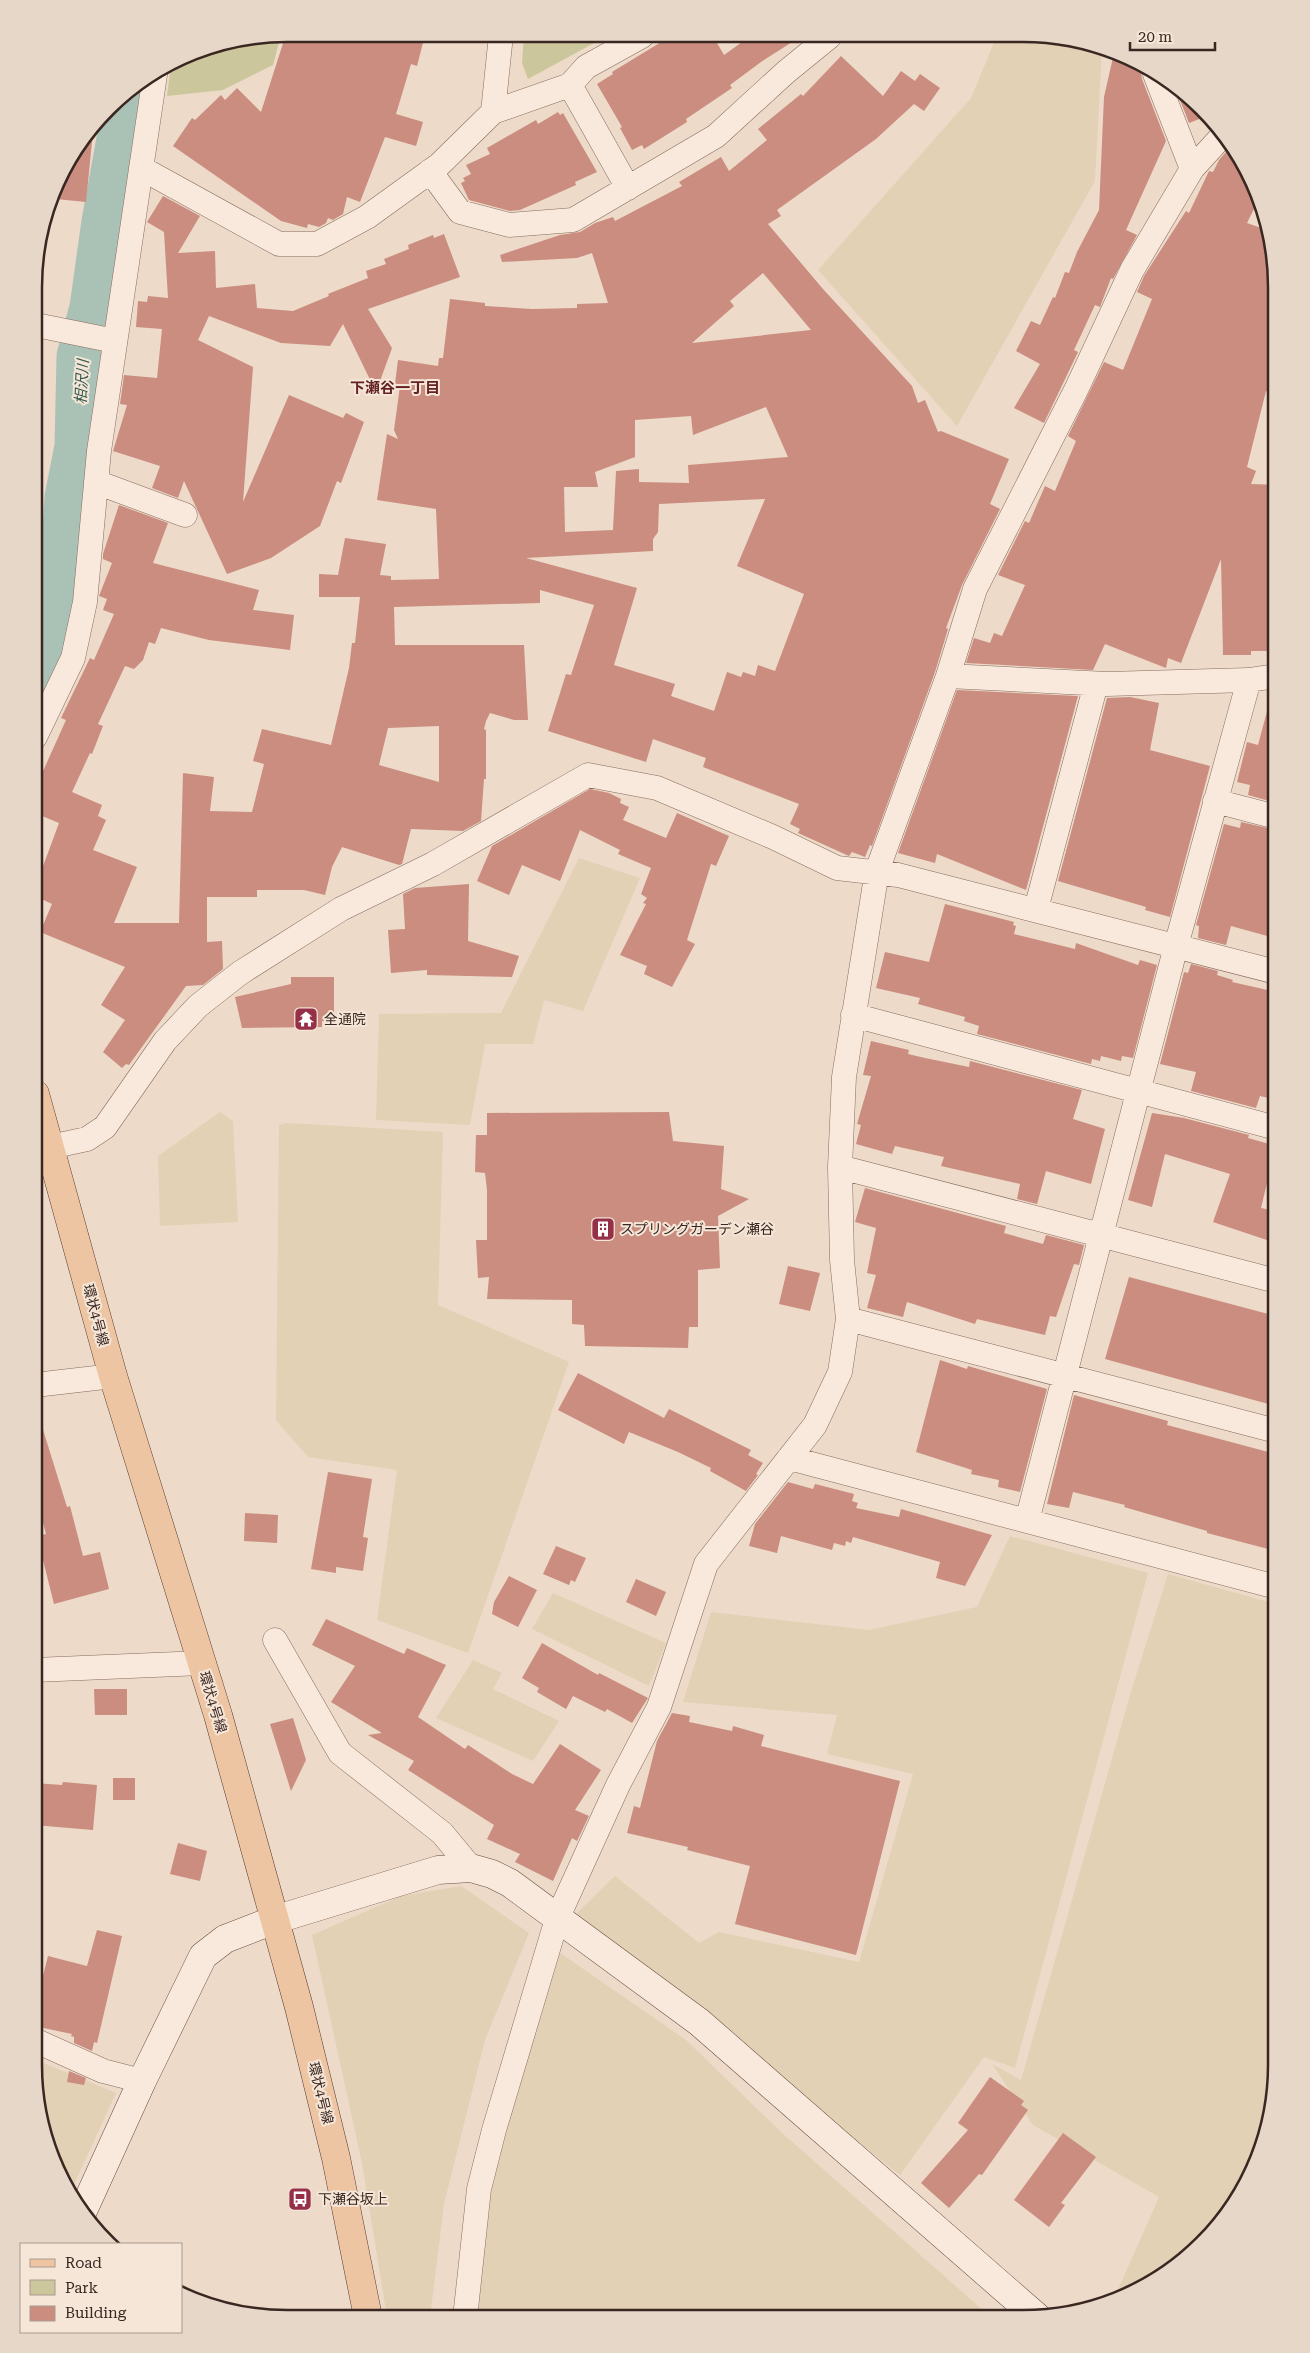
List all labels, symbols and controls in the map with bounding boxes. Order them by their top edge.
scale bar [1130,20,1215,52]
text: 20 m [1138,28,1173,46]
water label: 相沢川 [72,357,92,405]
district label: 下瀬谷一丁目 [350,379,440,397]
temple icon: 全通院 [293,1006,319,1032]
place label: 全通院 [324,1011,366,1027]
building icon: スプリングガーデン瀬谷 [590,1216,616,1242]
place label: スプリングガーデン瀬谷 [620,1221,774,1237]
street label: 環状4号線 [80,1282,112,1348]
street label: 環状4号線 [196,1669,230,1735]
street label: 環状4号線 [306,2060,336,2126]
bus stop icon: 下瀬谷坂上 [287,2186,313,2212]
place label: 下瀬谷坂上 [318,2191,388,2207]
legend [20,2243,182,2333]
text: Road [65,2254,102,2272]
text: Park [65,2279,99,2297]
text: Building [65,2304,127,2322]

